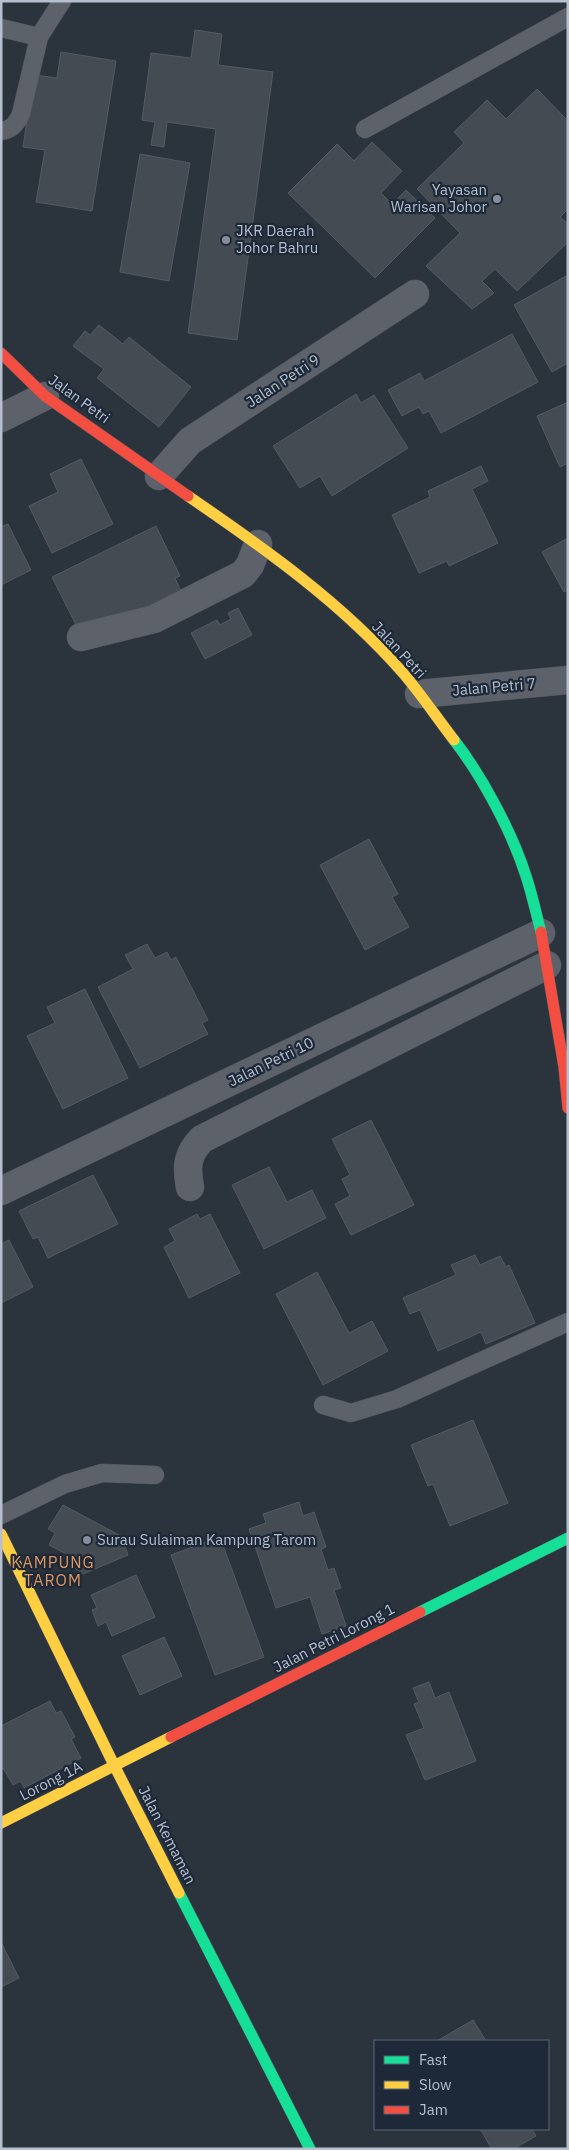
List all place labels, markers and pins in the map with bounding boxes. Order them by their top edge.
place label: Yayasan Warisan Johor [391,180,487,216]
marker: Yayasan Warisan Johor [491,193,503,205]
place label: JKR Daerah Johor Bahru [236,221,318,257]
marker: JKR Daerah Johor Bahru [220,234,232,246]
place label: Surau Sulaiman Kampung Tarom [97,1530,316,1549]
marker: Surau Sulaiman Kampung Tarom [81,1534,93,1546]

